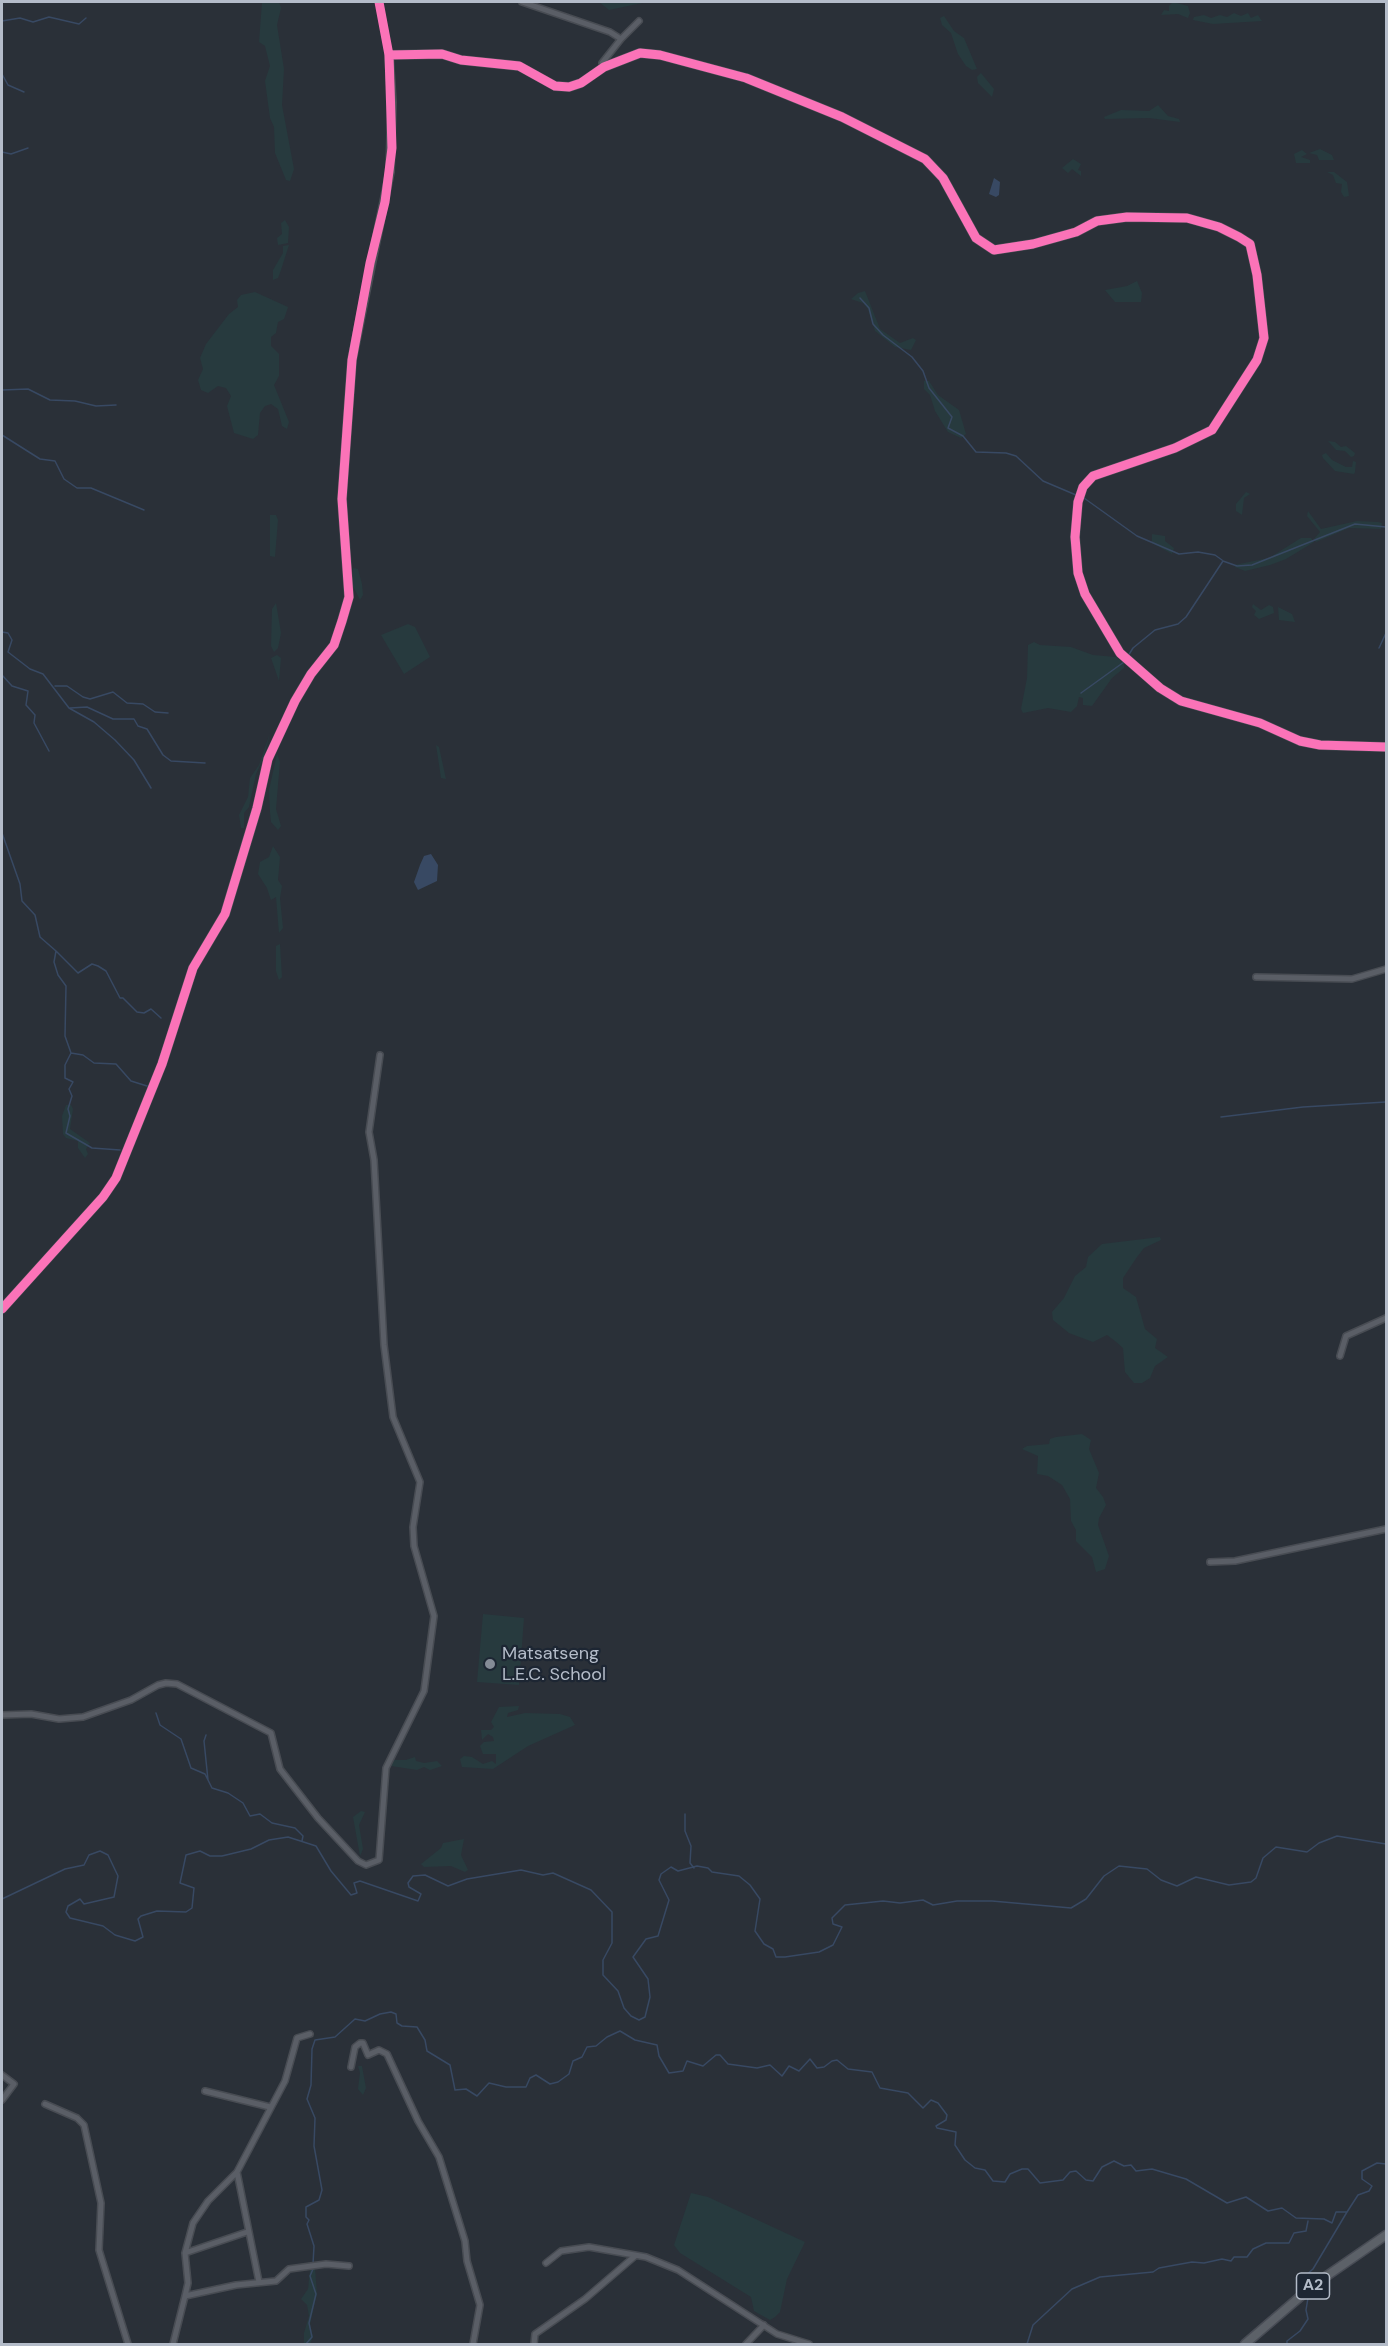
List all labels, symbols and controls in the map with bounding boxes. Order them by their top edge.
place label: Matsatseng L.E.C. School [502,1643,606,1686]
marker: Matsatseng L.E.C. School [483,1657,497,1671]
road number: A2 [1296,2273,1330,2299]

